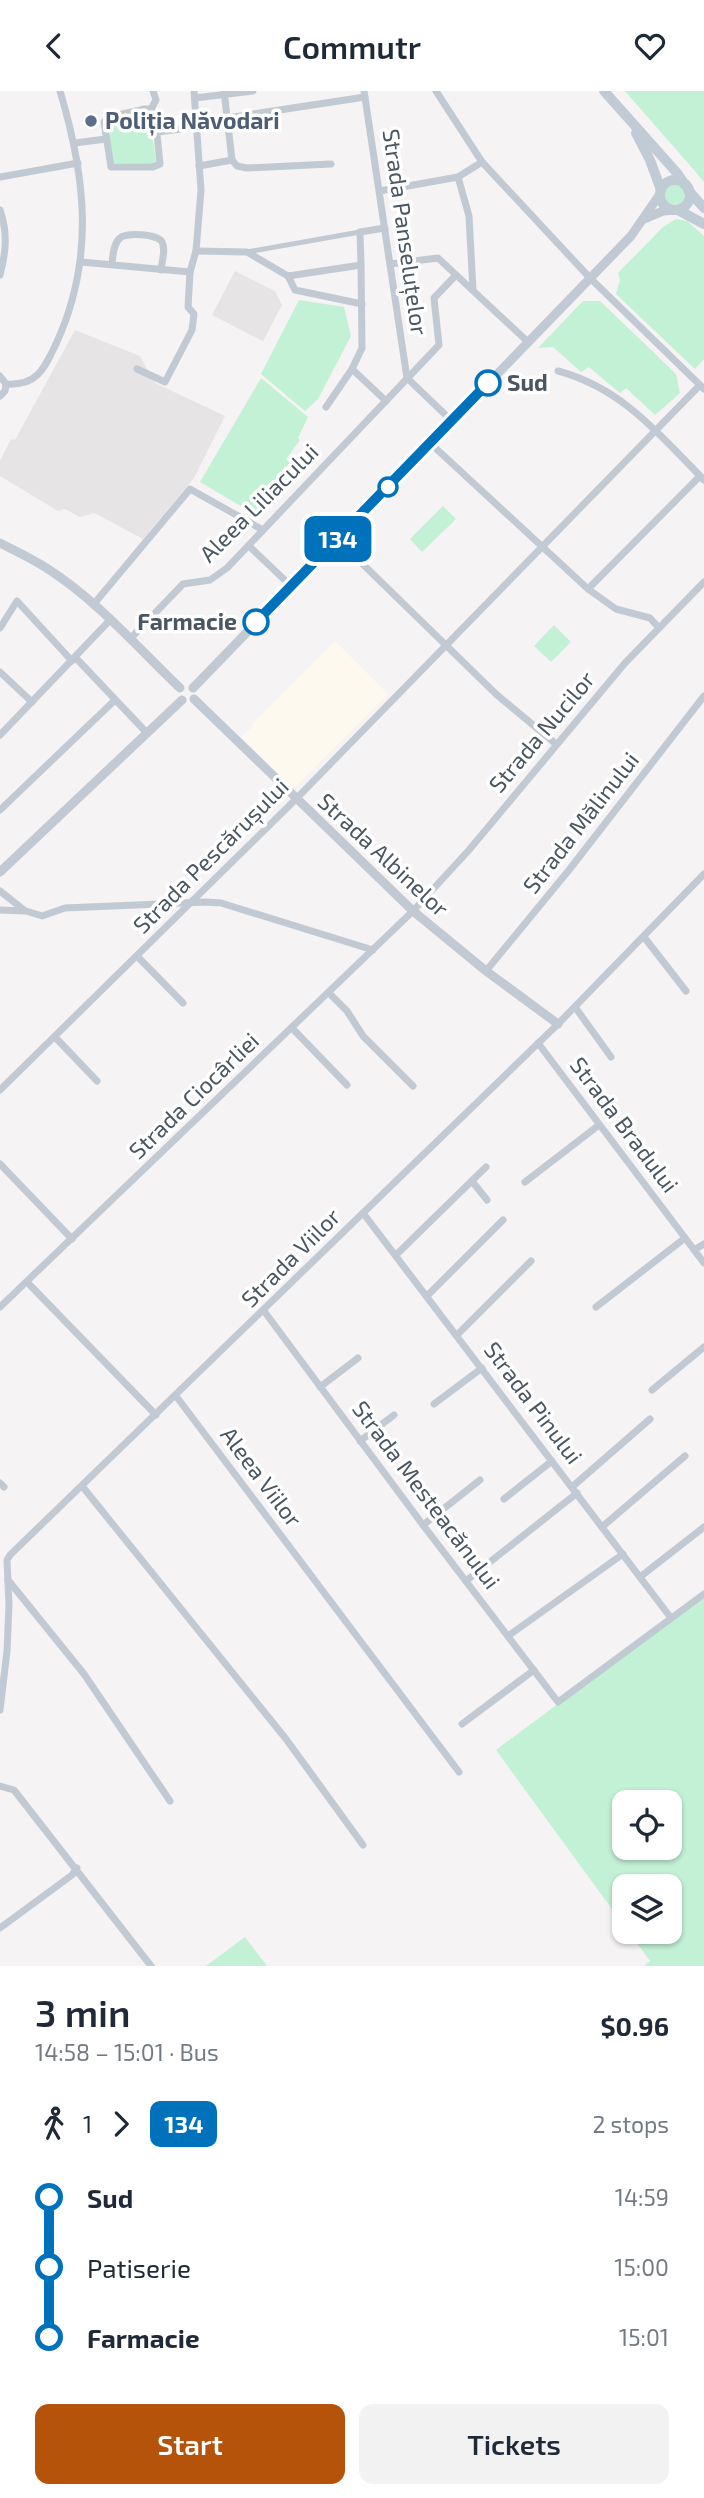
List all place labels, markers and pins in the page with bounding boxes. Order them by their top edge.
place label: Poliția Năvodari [105,106,279,136]
marker: Poliția Năvodari [83,113,99,129]
place label: Sud [507,368,548,396]
marker: Sud [475,370,501,396]
unlabelled marker [378,477,398,497]
place label: Farmacie [137,607,237,635]
marker: Farmacie [243,609,269,635]

